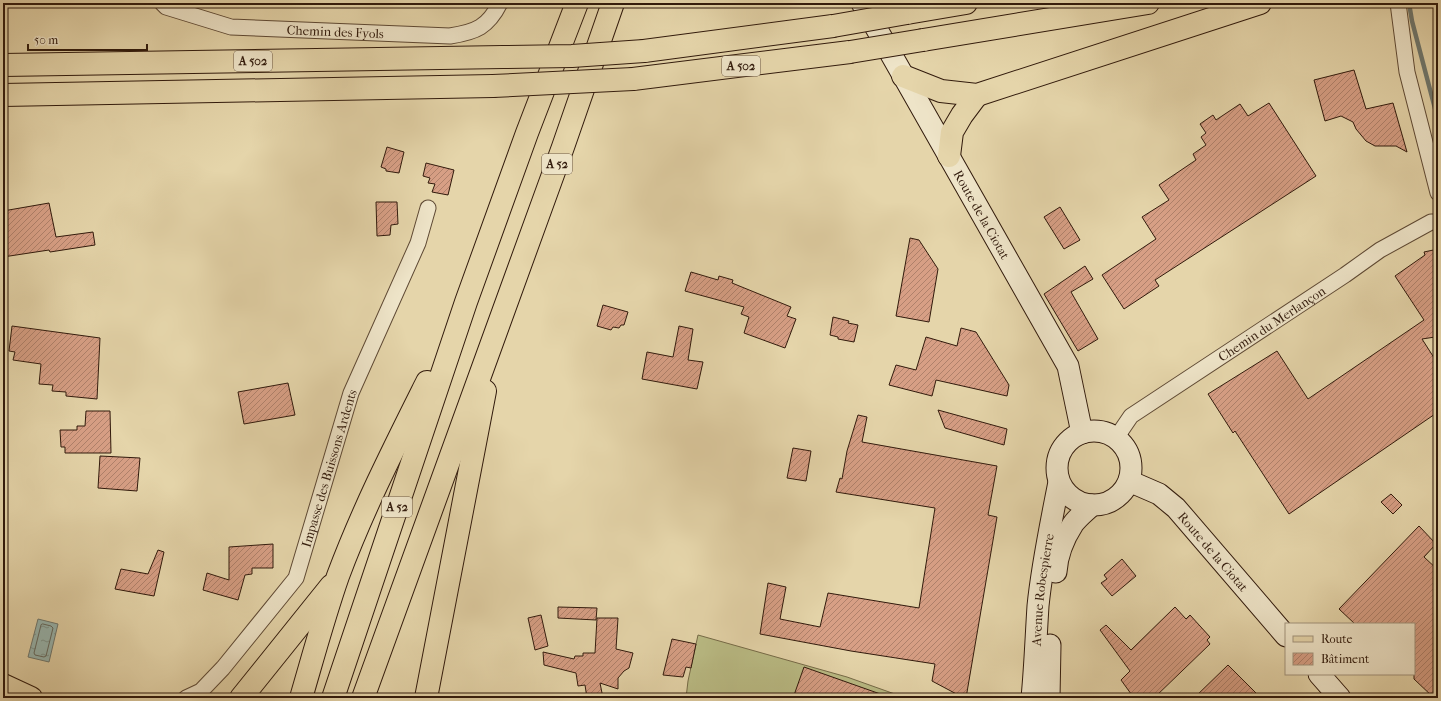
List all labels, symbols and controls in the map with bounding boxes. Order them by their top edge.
street label: Chemin des Fyols [286,22,384,41]
scale bar [28,26,147,52]
text: 50 m [34,33,58,47]
road number: A 502 [234,51,272,71]
road number: A 502 [722,56,760,76]
road number: A 52 [542,154,572,174]
street label: Route de la Ciotat [950,167,1013,262]
street label: Chemin du Merlançon [1215,283,1329,364]
street label: Impasse des Buissons Ardents [299,386,360,549]
road number: A 52 [382,497,412,517]
street label: Route de la Ciotat [1175,509,1251,595]
street label: Avenue Robespierre [1029,532,1057,647]
legend [1285,623,1415,675]
text: Route [1321,632,1353,646]
text: Bâtiment [1321,652,1370,666]

